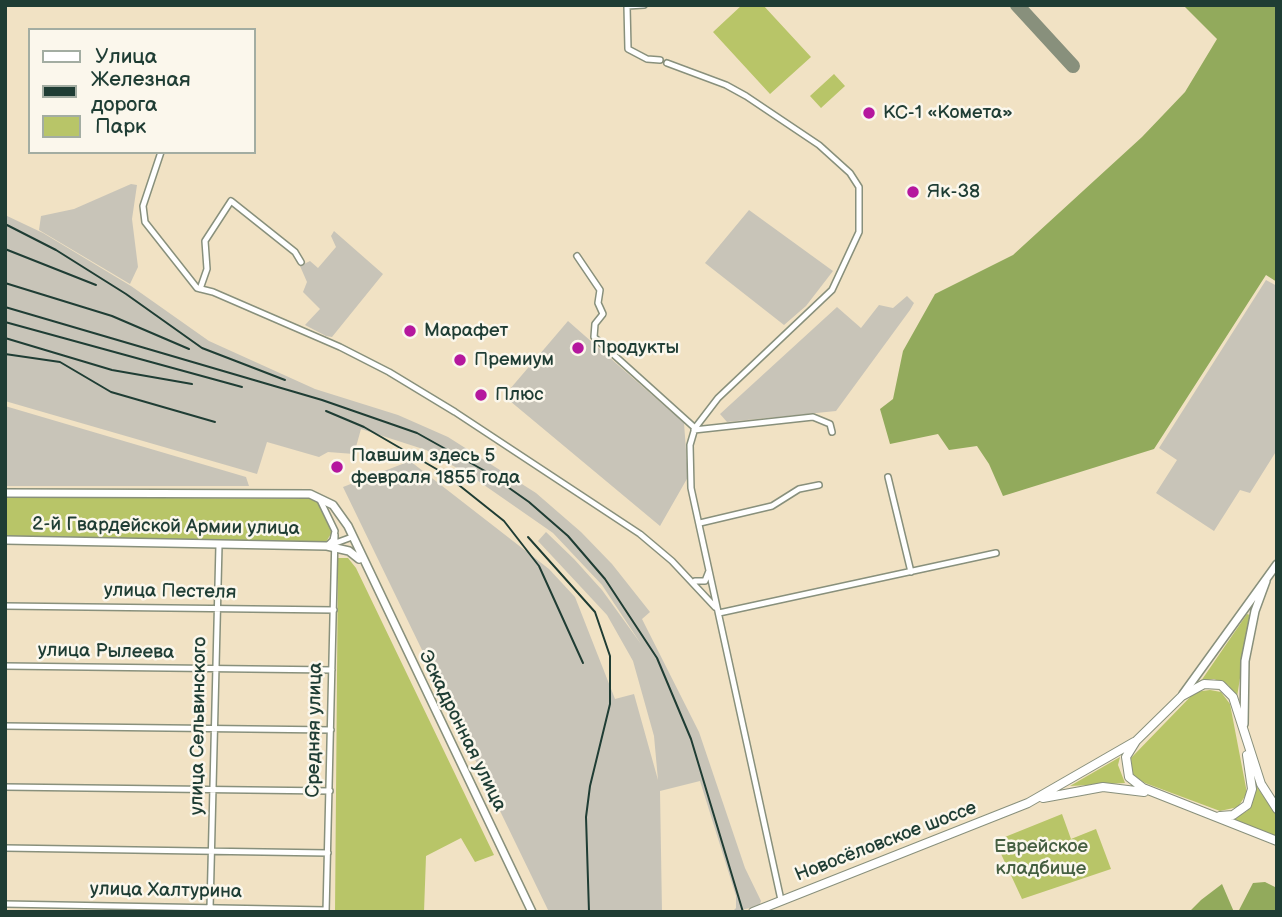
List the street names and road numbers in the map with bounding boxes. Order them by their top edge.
street label: 2-й Гвардейской Армии улица [32,513,300,541]
street label: улица Пестеля [104,579,236,605]
street label: улица Сельвинского [186,637,212,815]
street label: улица Рылеева [38,639,174,665]
street label: Эскадронная улица [413,647,511,815]
street label: Средняя улица [302,662,328,798]
street label: Новосёловское шоссе [792,797,980,887]
street label: улица Халтурина [90,878,242,904]

